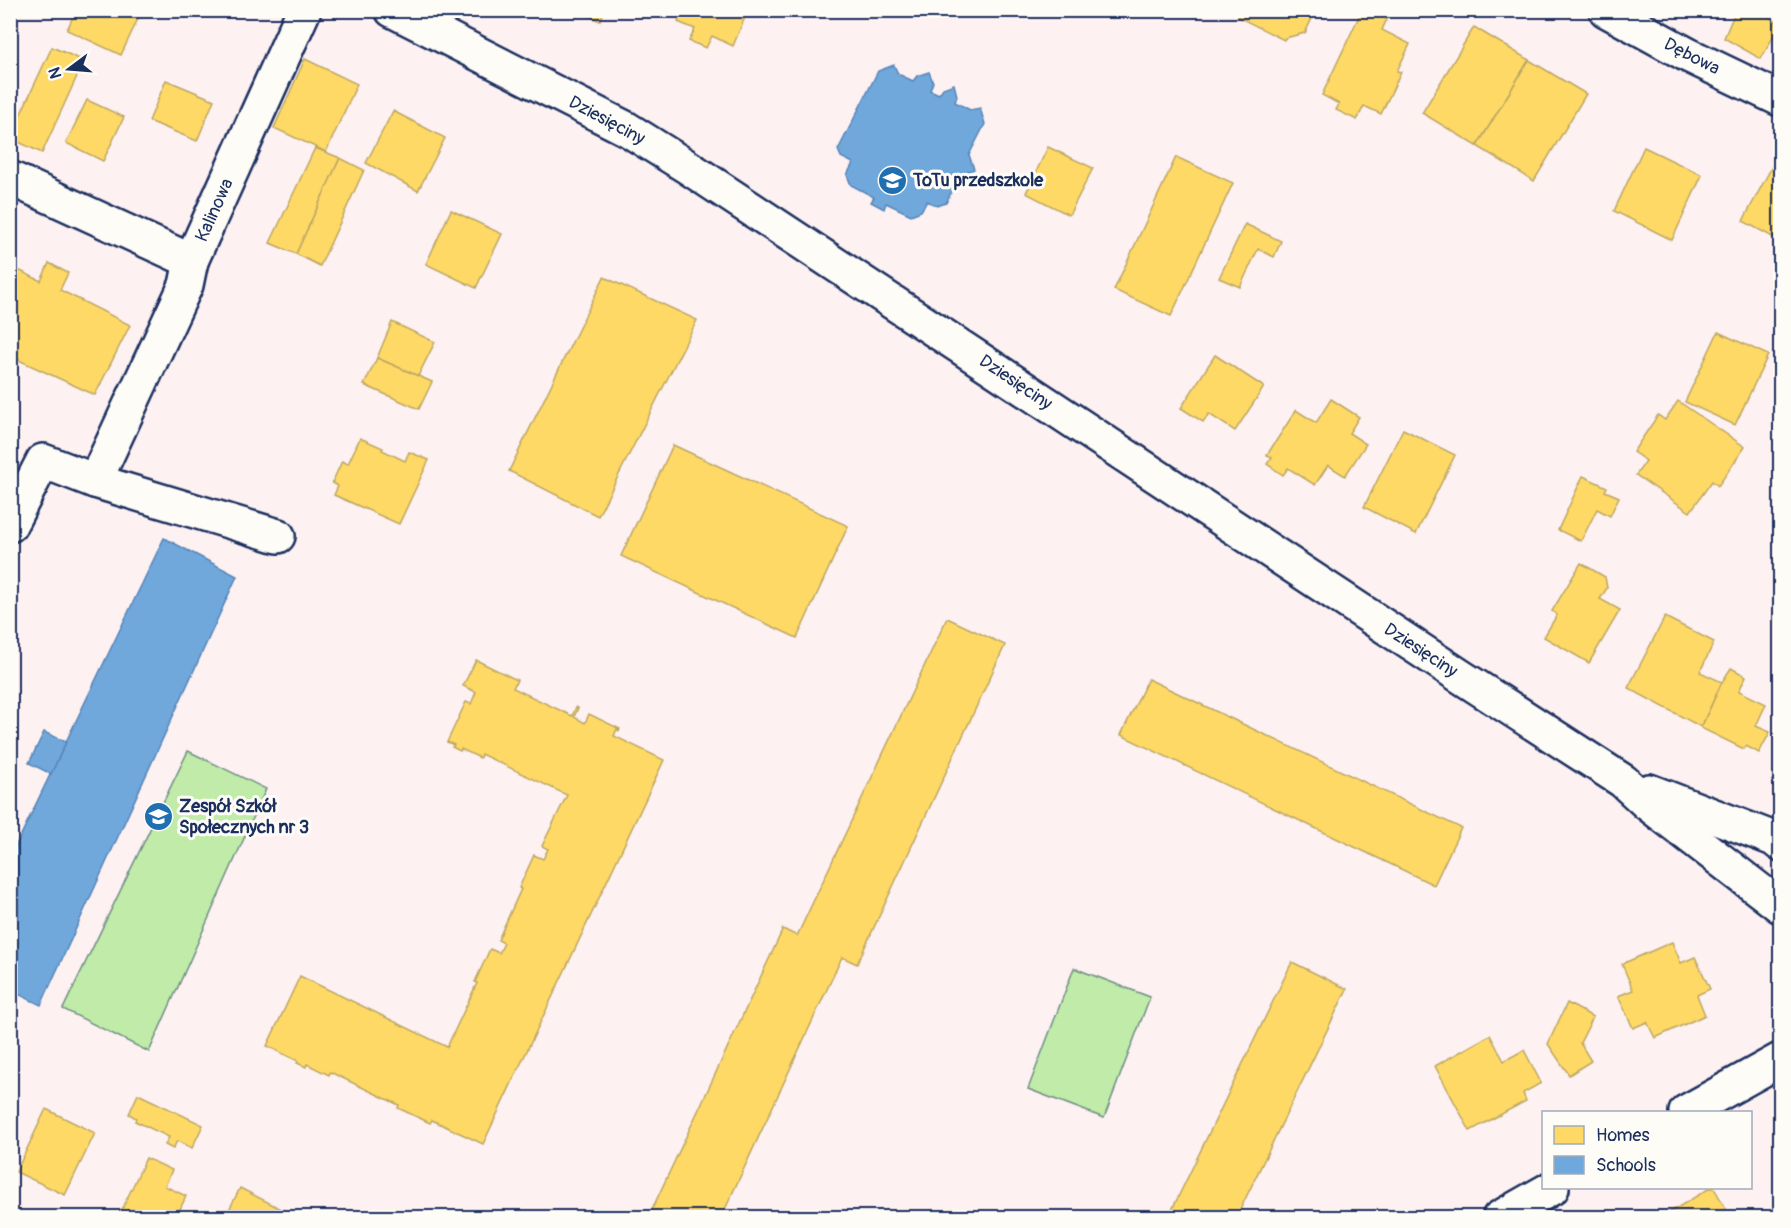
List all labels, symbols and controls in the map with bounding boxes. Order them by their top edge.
street label: Dębowa [1660,33,1724,80]
north arrow [39,39,99,99]
text: N [44,65,67,81]
street label: Dziesięciny [565,91,649,150]
school or university icon: ToTu przedszkole [876,164,908,196]
place label: ToTu przedszkole [912,169,1044,192]
street label: Kalinowa [190,175,239,246]
street label: Dziesięciny [975,350,1057,415]
street label: Dziesięciny [1380,618,1462,683]
place label: Zespół Szkół Społecznych nr 3 [179,795,309,839]
school or university icon: Zespół Szkół Społecznych nr 3 [142,800,174,832]
legend [1542,1111,1752,1189]
text: Homes [1596,1124,1649,1147]
text: Schools [1596,1154,1656,1177]

